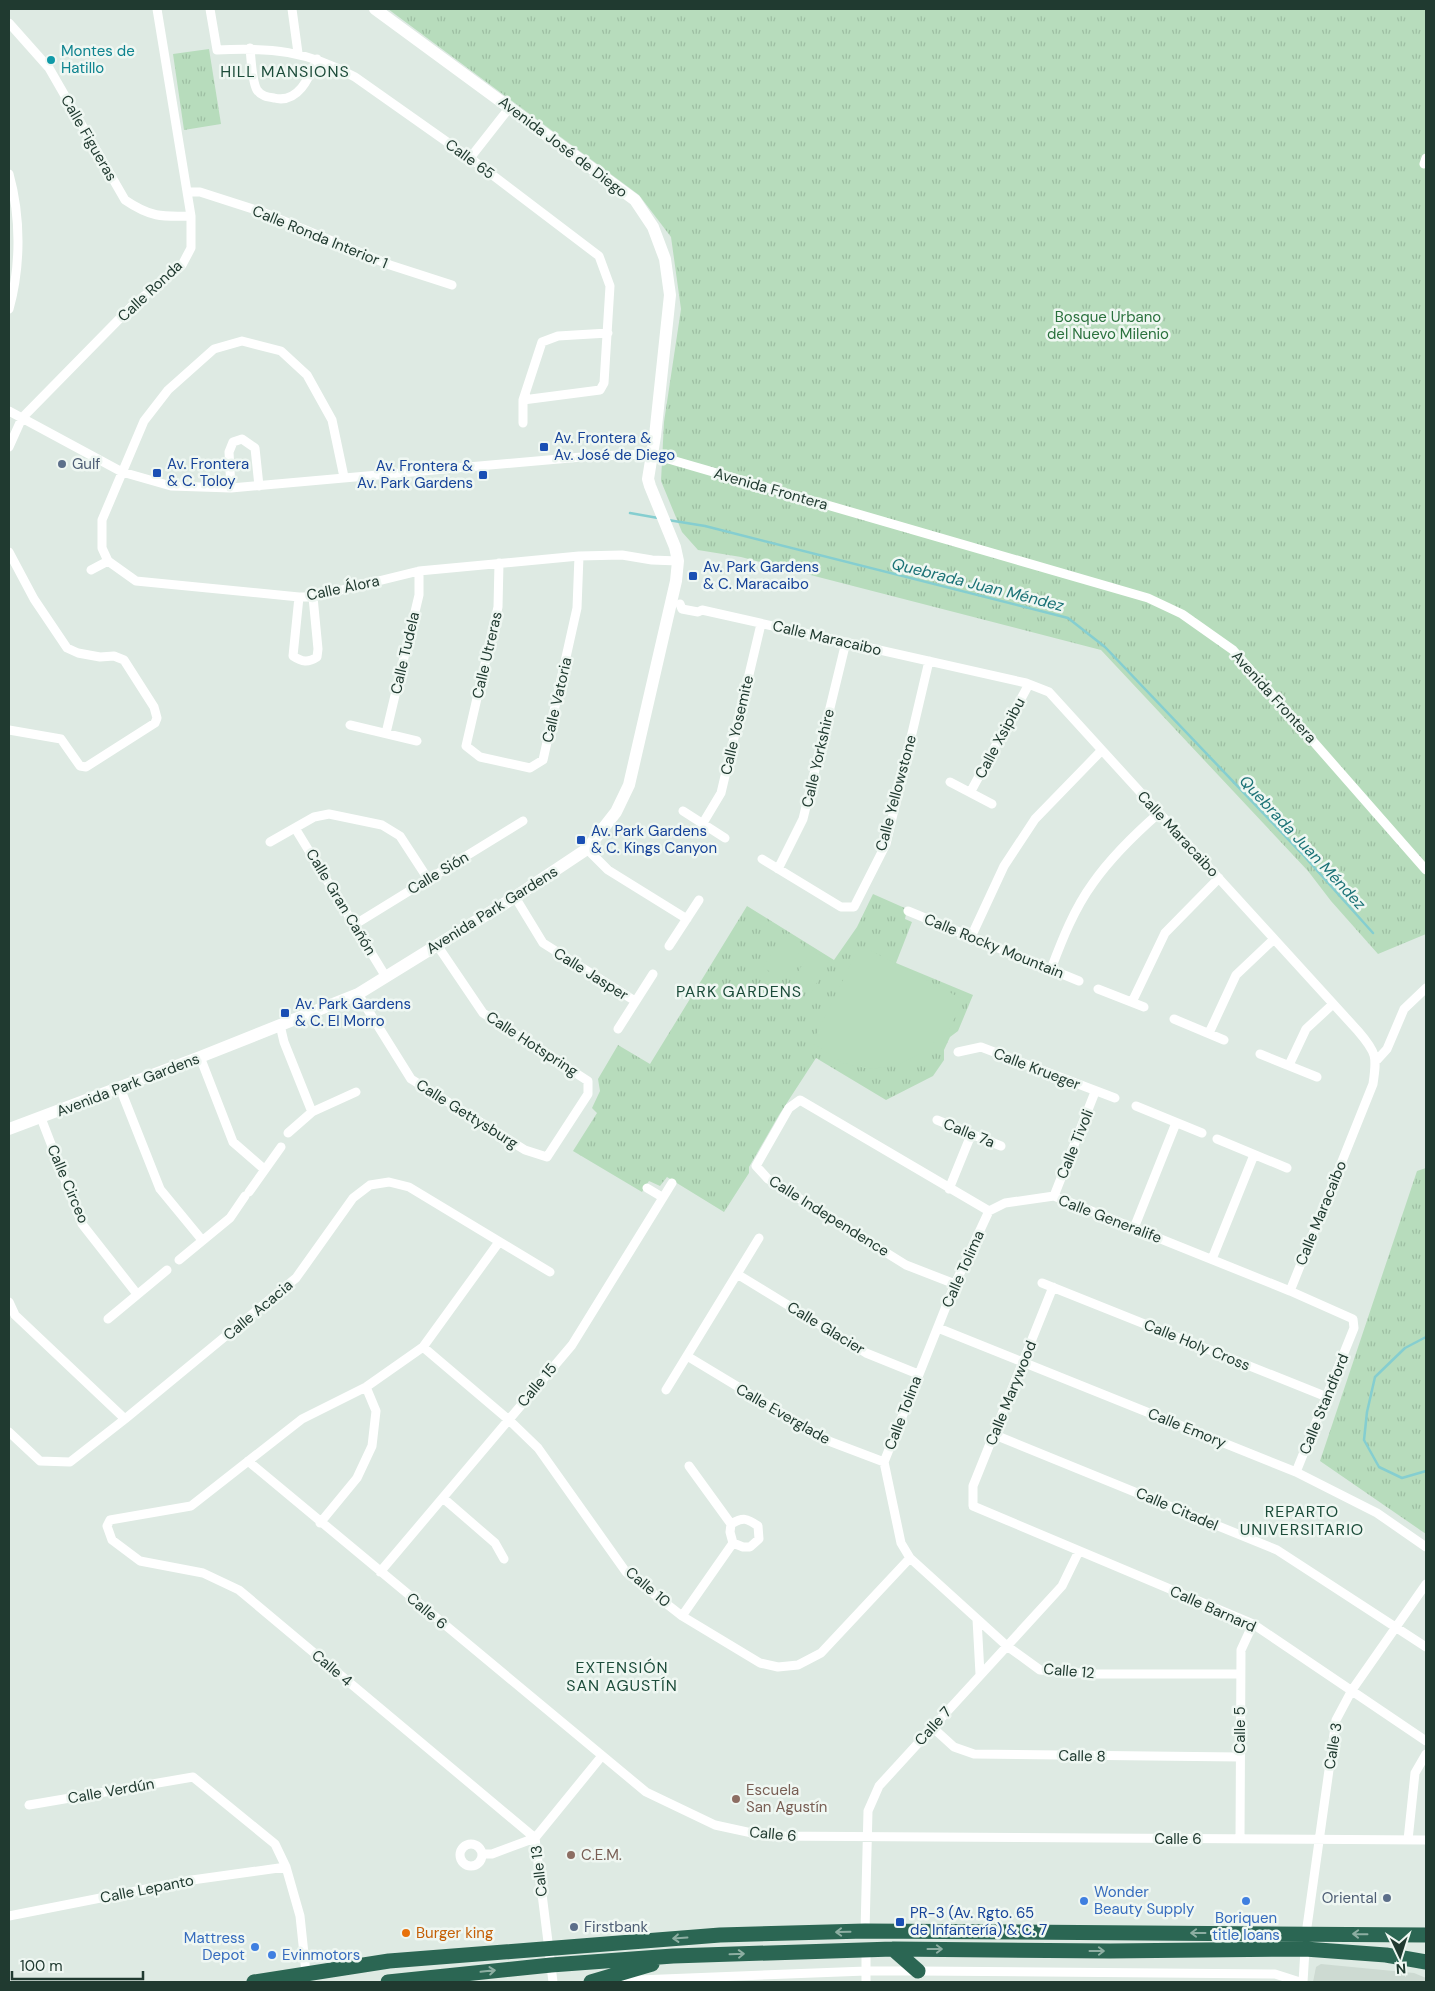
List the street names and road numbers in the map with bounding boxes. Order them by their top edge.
street label: Calle Figueras [56,91,122,185]
street label: Avenida José de Diego [494,92,632,202]
street label: Calle 65 [441,134,499,184]
street label: Calle Ronda Interior 1 [249,201,391,273]
street label: Calle Ronda [113,256,187,326]
street label: Avenida Frontera [712,463,830,515]
street label: Calle Álora [305,571,381,605]
street label: Calle Utreras [467,609,507,701]
street label: Calle Tudela [386,610,424,696]
street label: Calle Maracaibo [771,616,884,660]
street label: Avenida Frontera [1227,647,1321,747]
street label: Calle Vatoria [537,655,577,745]
street label: Calle Yosemite [716,673,758,777]
street label: Calle Xsipibu [970,694,1030,782]
street label: Calle Yorkshire [797,707,839,809]
street label: Calle Yellowstone [871,733,921,853]
street label: Calle Maracaibo [1133,787,1223,882]
street label: Calle Gran Cañón [301,845,381,959]
street label: Calle Sión [404,847,472,899]
street label: Avenida Park Gardens [422,861,562,959]
street label: Calle Rocky Mountain [921,909,1067,983]
street label: Calle Jasper [550,943,633,1005]
street label: Calle Hotspring [482,1007,582,1081]
street label: Calle Krueger [991,1043,1084,1095]
street label: Avenida Park Gardens [54,1049,202,1121]
street label: Calle Gettysburg [412,1075,522,1153]
street label: Calle Tivoli [1052,1106,1098,1182]
street label: Calle 7a [940,1114,998,1152]
street label: Calle Circeo [42,1142,94,1227]
street label: Calle Maracaibo [1291,1158,1351,1268]
street label: Calle Independence [765,1171,893,1261]
street label: Calle Generalife [1055,1190,1165,1248]
street label: Calle Tolima [937,1227,989,1311]
street label: Calle Acacia [219,1275,297,1345]
street label: Calle Glacier [783,1297,869,1359]
street label: Calle Holy Cross [1141,1315,1253,1375]
street label: Calle Marywood [981,1338,1041,1448]
street label: Calle Standford [1295,1351,1353,1457]
street label: Calle 15 [513,1359,561,1411]
street label: Calle Tolina [880,1373,926,1453]
street label: Calle Everglade [732,1379,834,1449]
street label: Calle Emory [1145,1403,1230,1453]
street label: Calle Citadel [1133,1483,1221,1535]
street label: Calle 10 [621,1562,675,1612]
street label: Calle Barnard [1167,1581,1259,1637]
street label: Calle 6 [402,1588,452,1634]
street label: Calle 4 [307,1645,357,1691]
street label: Calle 12 [1043,1659,1095,1683]
street label: Calle 7 [910,1702,956,1750]
street label: Calle 5 [1230,1706,1250,1754]
street label: Calle 3 [1319,1721,1347,1771]
street label: Calle 8 [1058,1746,1106,1766]
street label: Calle Verdún [66,1774,156,1808]
street label: Calle 6 [748,1822,798,1846]
street label: Calle 6 [1154,1829,1202,1849]
street label: Calle 13 [526,1844,552,1898]
street label: Calle Lepanto [98,1870,196,1908]

